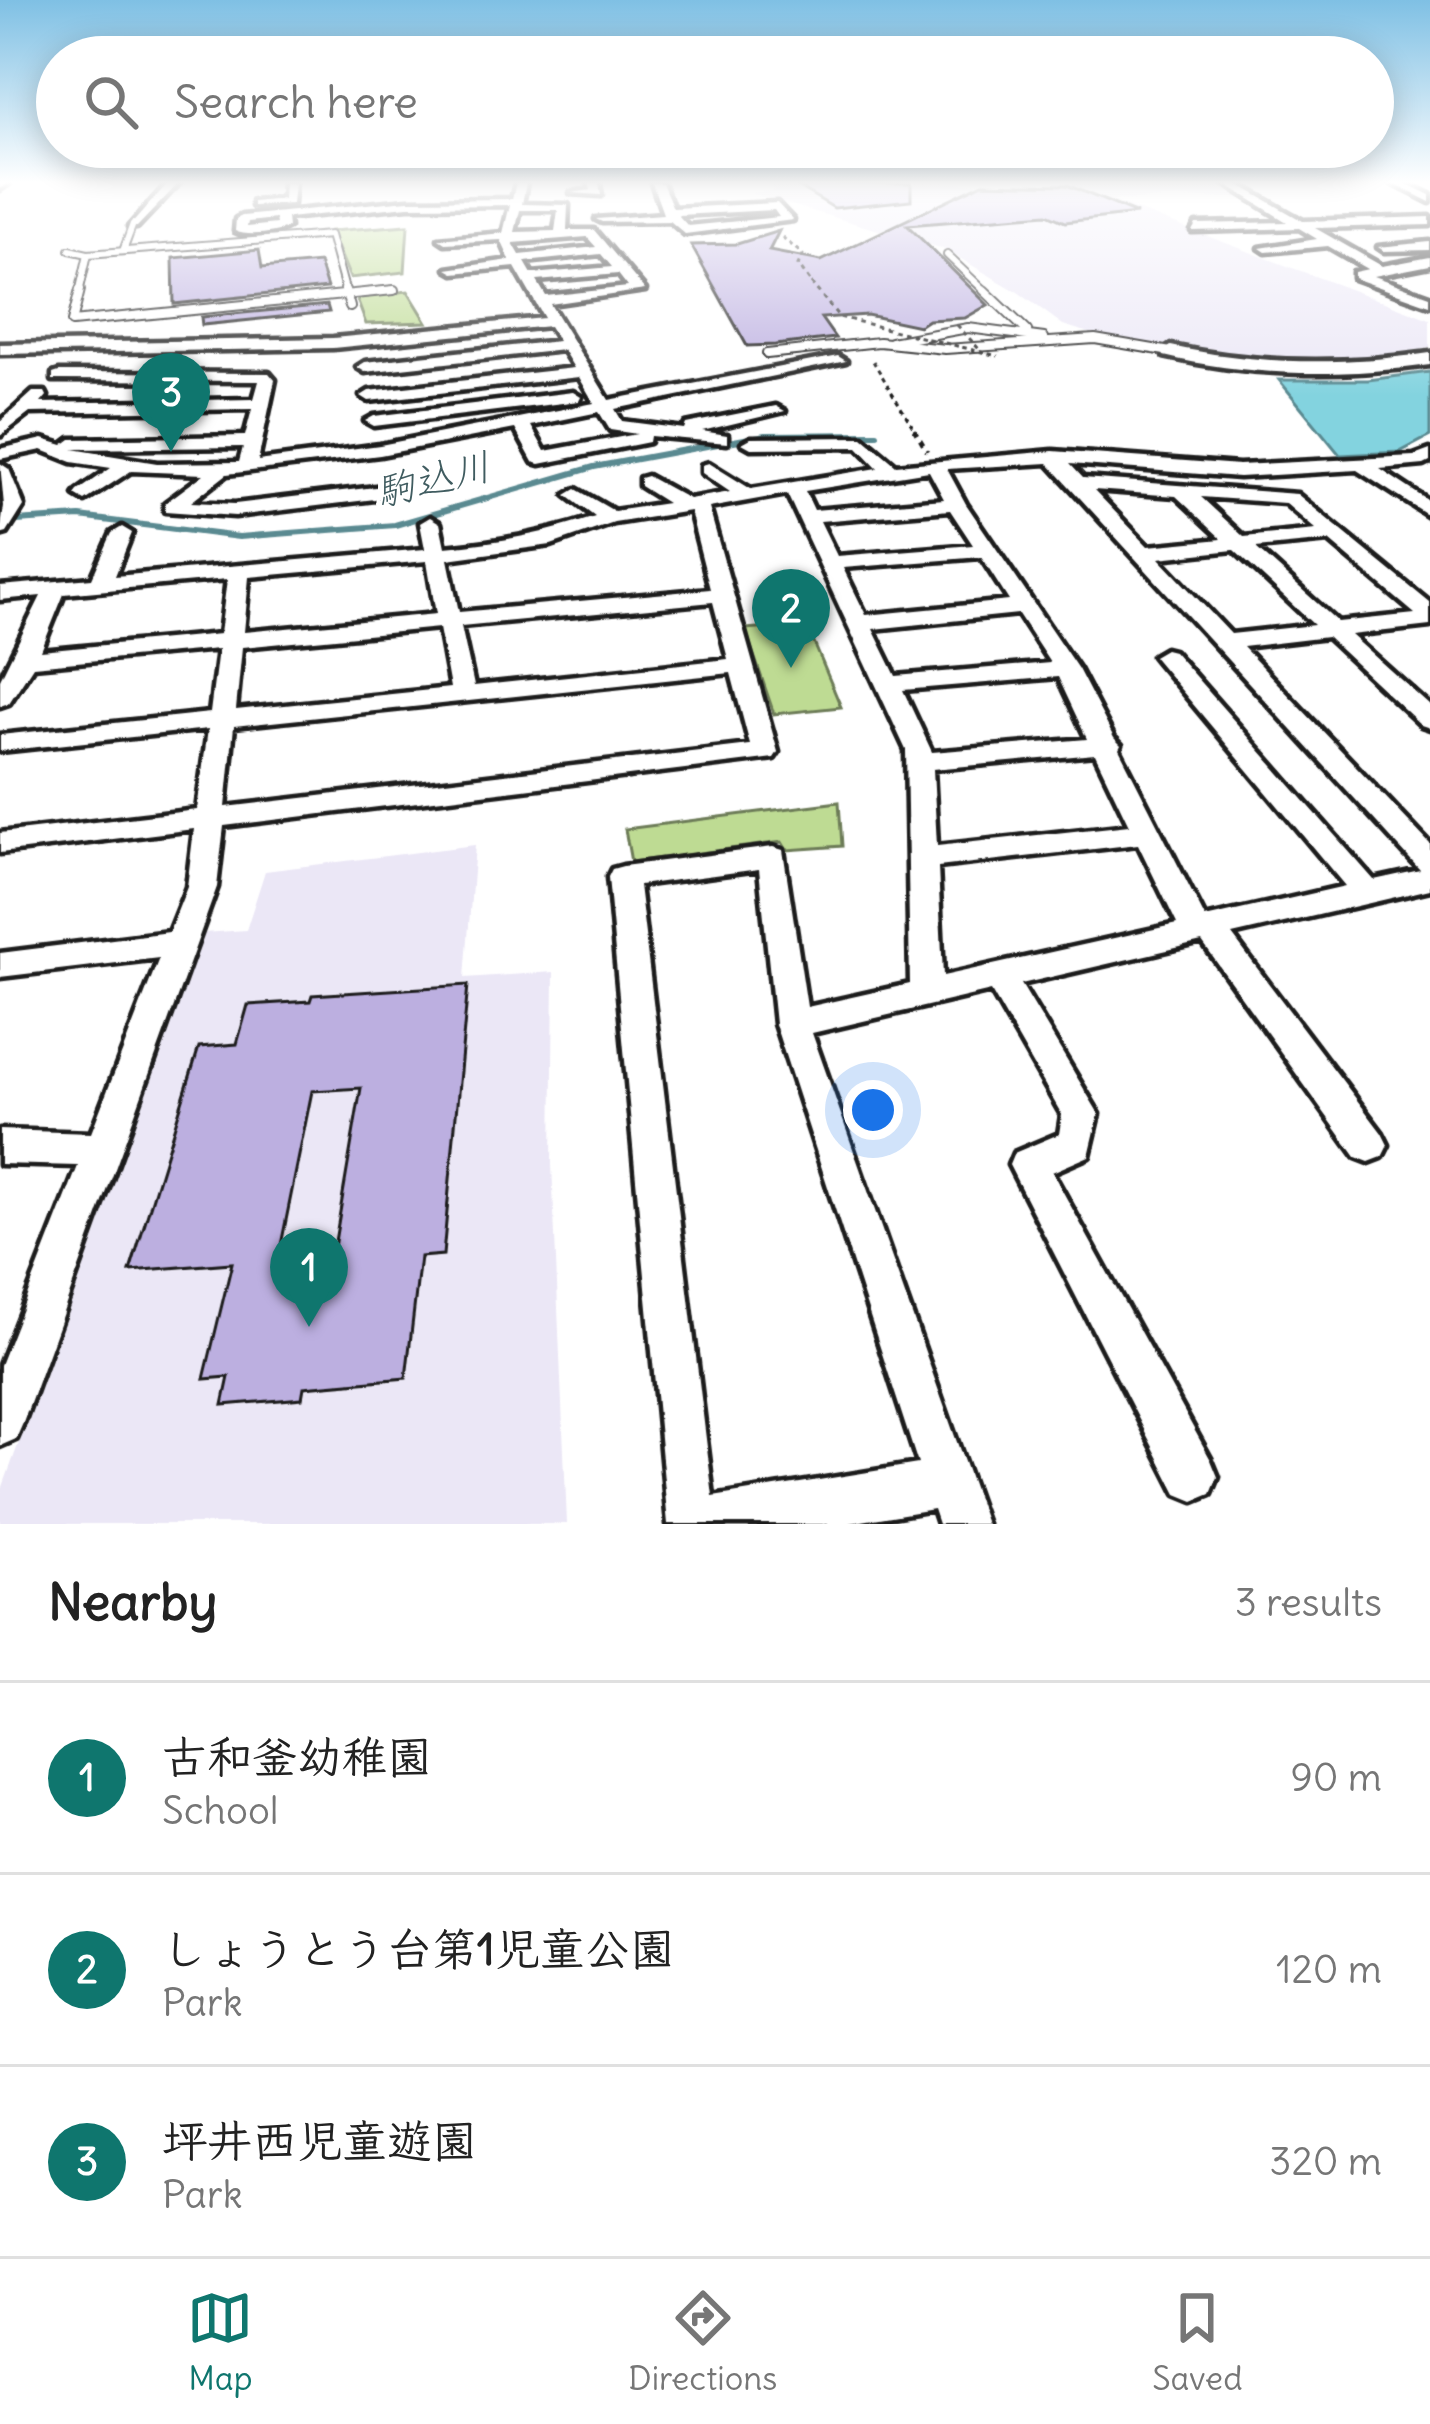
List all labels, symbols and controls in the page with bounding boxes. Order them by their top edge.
search box [36,36,1394,168]
icon: search [78,69,144,135]
text: Search here [174,74,418,130]
pin: 3 [132,353,210,452]
water label: 駒込川 [370,442,496,517]
pin: 2 [752,569,830,668]
your location [843,1080,903,1140]
pin: 1 [270,1228,348,1327]
text: Nearby [48,1570,217,1634]
text: 3 results [1235,1578,1382,1627]
text: 古和釜幼稚園 [162,1729,432,1785]
text: 1 [79,1753,95,1802]
text: 90 m [1290,1753,1382,1802]
text: School [162,1786,279,1835]
text: しょうとう台第1児童公園 [162,1921,675,1977]
text: 2 [76,1945,98,1994]
text: 120 m [1276,1945,1382,1994]
text: Park [162,1978,243,2027]
text: 坪井西児童遊園 [162,2113,477,2169]
text: 3 [76,2137,98,2186]
text: 320 m [1269,2137,1382,2186]
text: Park [162,2170,243,2219]
tab: Map [187,2285,253,2399]
tab: Directions [628,2285,777,2399]
tab: Saved [1152,2285,1243,2399]

